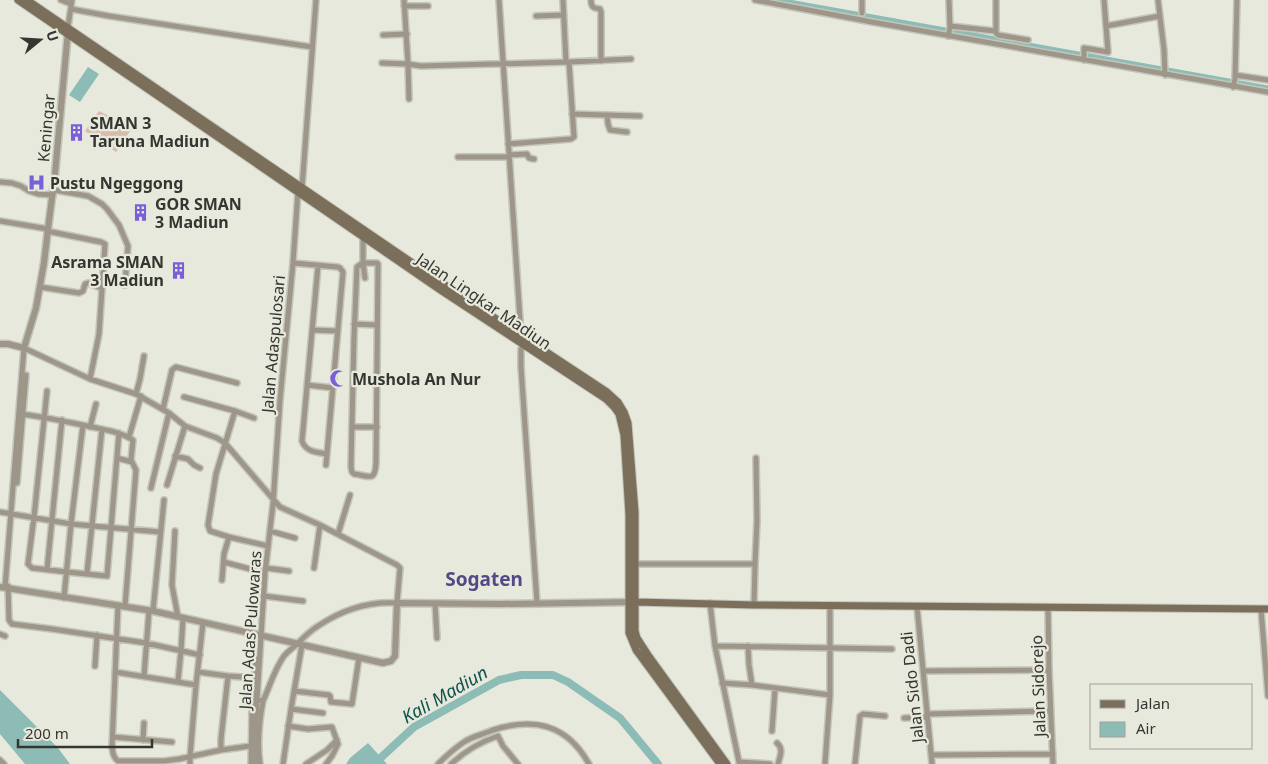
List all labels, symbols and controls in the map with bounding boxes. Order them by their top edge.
north arrow [15,15,65,65]
text: U [42,28,64,44]
street label: Keningar [32,93,60,163]
place label: SMAN 3 Taruna Madiun [90,112,210,152]
building icon: SMAN 3 Taruna Madiun [66,122,86,142]
place label: Pustu Ngeggong [50,172,183,194]
hospital icon: Pustu Ngeggong [26,173,46,193]
place label: GOR SMAN 3 Madiun [155,193,242,233]
building icon: GOR SMAN 3 Madiun [131,203,151,223]
street label: Jalan Lingkar Madiun [411,247,556,354]
place label: Asrama SMAN 3 Madiun [51,251,164,291]
building icon: Asrama SMAN 3 Madiun [168,261,188,281]
street label: Jalan Adaspulosari [256,274,290,416]
place label: Mushola An Nur [352,368,481,390]
mosque icon: Mushola An Nur [328,369,348,389]
street label: Jalan Adas Pulowaras [233,550,267,712]
district label: Sogaten [445,566,523,592]
street label: Jalan Sido Dadi [895,630,929,746]
street label: Jalan Sidorejo [1025,635,1051,739]
water label: Kali Madiun [397,660,492,728]
legend [1090,684,1253,749]
text: Jalan [1134,693,1170,713]
scale bar [18,716,151,748]
text: Air [1136,718,1156,738]
text: 200 m [25,723,69,743]

